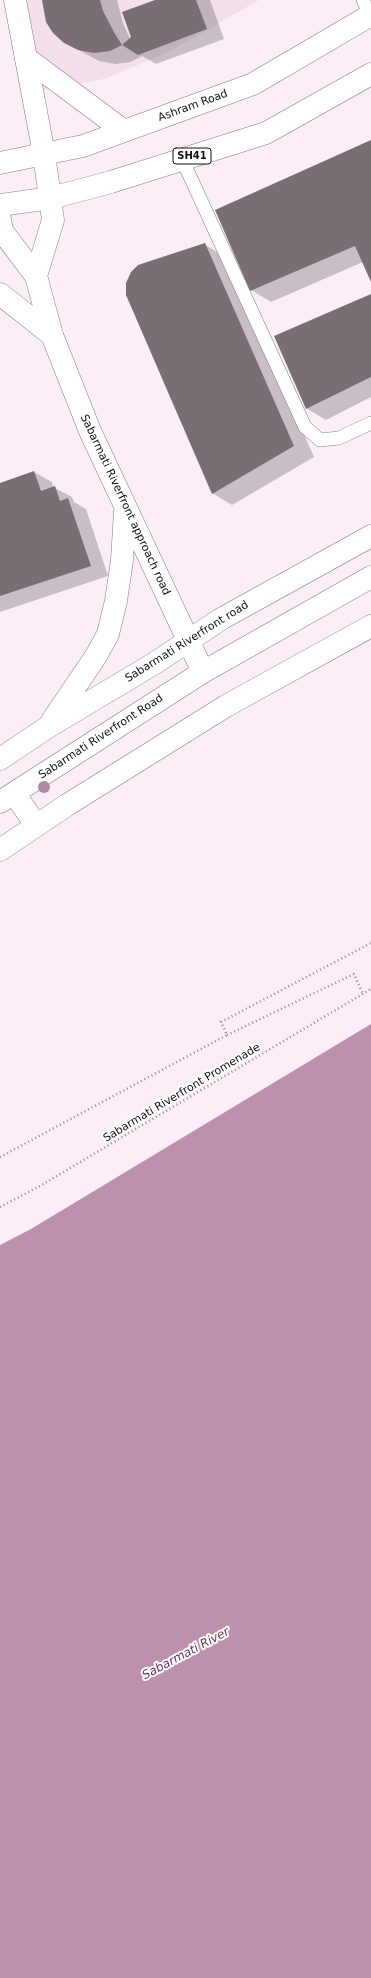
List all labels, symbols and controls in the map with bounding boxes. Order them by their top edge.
street label: Ashram Road [156,87,230,125]
road number: SH41 [173,148,211,164]
street label: Sabarmati Riverfront approach road [77,413,173,597]
street label: Sabarmati Riverfront road [123,599,251,685]
street label: Sabarmati Riverfront Road [36,692,166,782]
street label: Sabarmati Riverfront Promenade [101,1041,263,1145]
water label: Sabarmati River [140,1625,232,1683]

